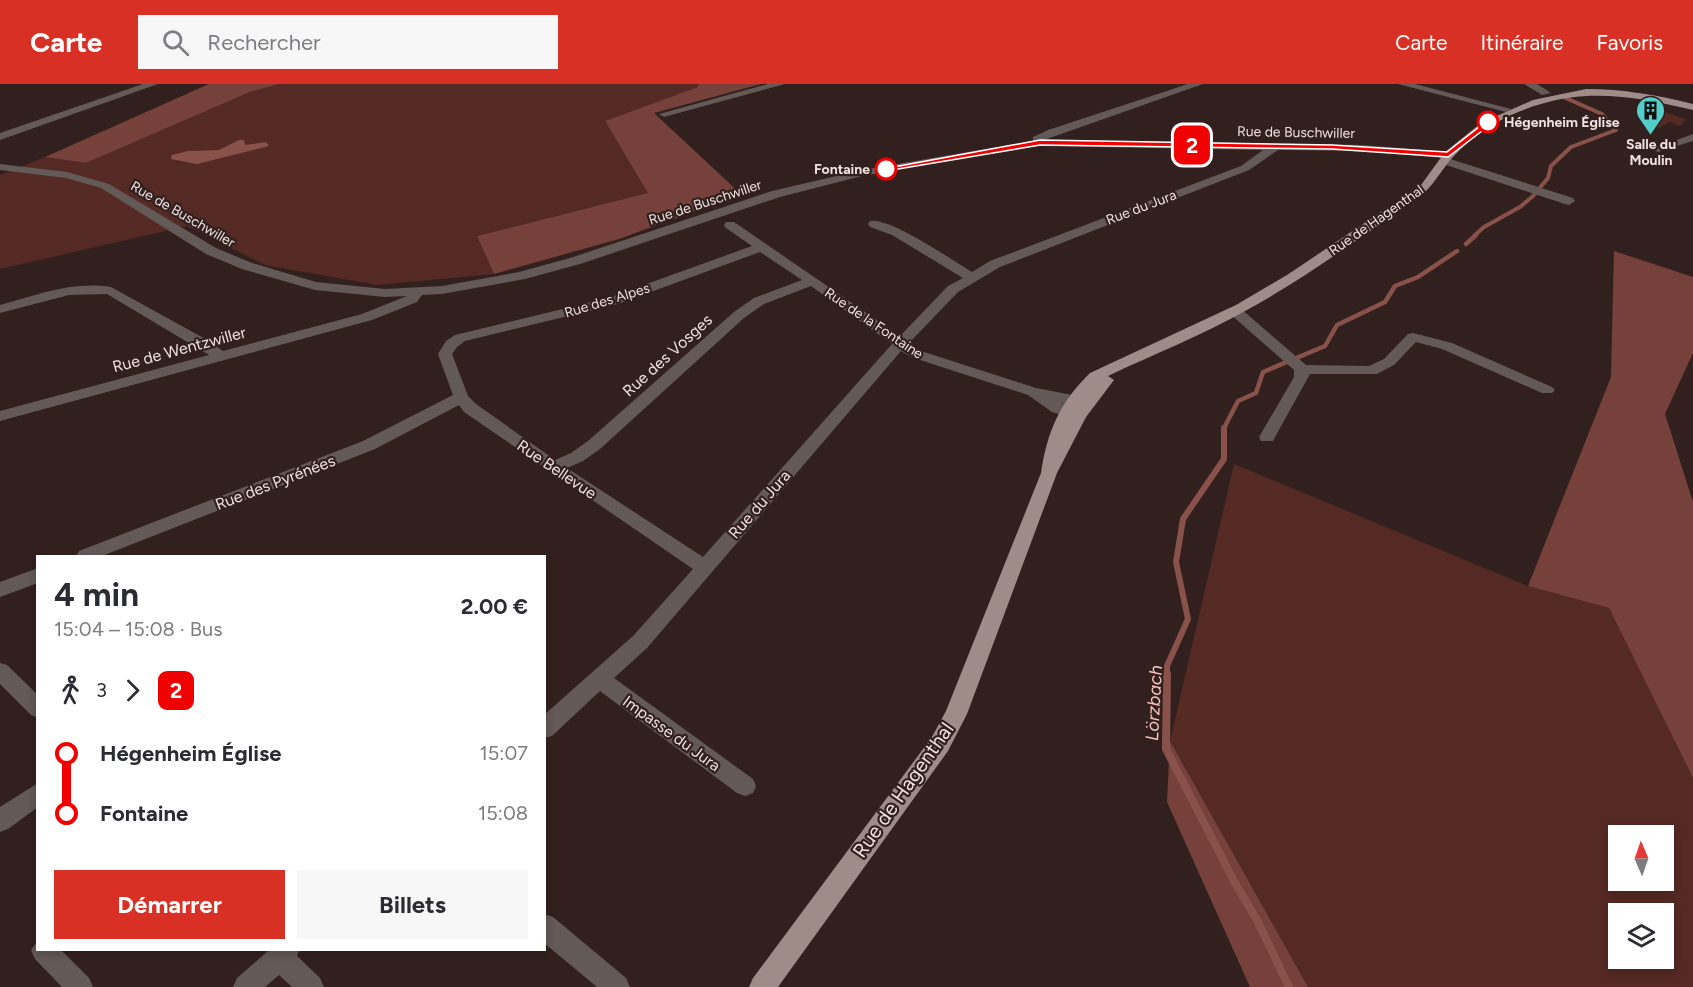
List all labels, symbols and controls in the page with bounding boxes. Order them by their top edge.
search box [138,15,558,69]
text: Carte [30,25,102,59]
icon: search [159,26,192,59]
text: Rechercher [207,29,320,56]
text: Carte [1395,30,1448,55]
text: Itinéraire [1481,30,1564,55]
text: Favoris [1597,30,1663,55]
building icon: Salle du Moulin [1635,94,1667,136]
marker: Hégenheim Église [1477,111,1499,133]
place label: Hégenheim Église [1504,114,1620,131]
street label: Rue de Buschwiller [1237,123,1355,142]
line badge: 2 [1172,126,1212,164]
text: 2 [1186,133,1198,158]
place label: Salle du Moulin [1626,136,1676,169]
marker: Fontaine [875,158,897,180]
place label: Fontaine [814,161,870,178]
street label: Rue de Buschwiller [646,176,764,229]
street label: Rue de Buschwiller [127,178,238,251]
street label: Rue de Hagenthal [1326,181,1427,259]
street label: Rue du Jura [1104,186,1179,229]
street label: Rue des Alpes [562,279,652,322]
street label: Rue de la Fontaine [821,284,927,363]
street label: Rue des Vosges [619,310,716,401]
street label: Rue de Wentzwiller [110,322,249,376]
street label: Rue Bellevue [513,436,600,503]
street label: Rue des Pyrénées [213,451,338,514]
street label: Rue du Jura [724,466,794,542]
text: 4 min [54,575,139,614]
text: 2.00 € [461,593,528,620]
text: 15:04 – 15:08 · Bus [54,617,223,641]
water label: Lörzbach [1141,665,1167,741]
icon: walk [54,674,87,707]
icon: forward [116,674,149,707]
text: 3 [96,678,107,702]
text: 2 [170,678,182,703]
street label: Impasse du Jura [619,692,724,775]
street label: Rue de Hagenthal [847,718,959,862]
text: Hégenheim Église [100,740,281,767]
text: 15:07 [480,741,528,765]
text: Fontaine [100,800,188,827]
text: 15:08 [478,801,528,825]
north arrow [1608,825,1674,891]
map controls [1608,825,1674,969]
button: Démarrer [54,870,285,939]
button: Billets [297,870,528,939]
button: layers [1608,903,1674,969]

